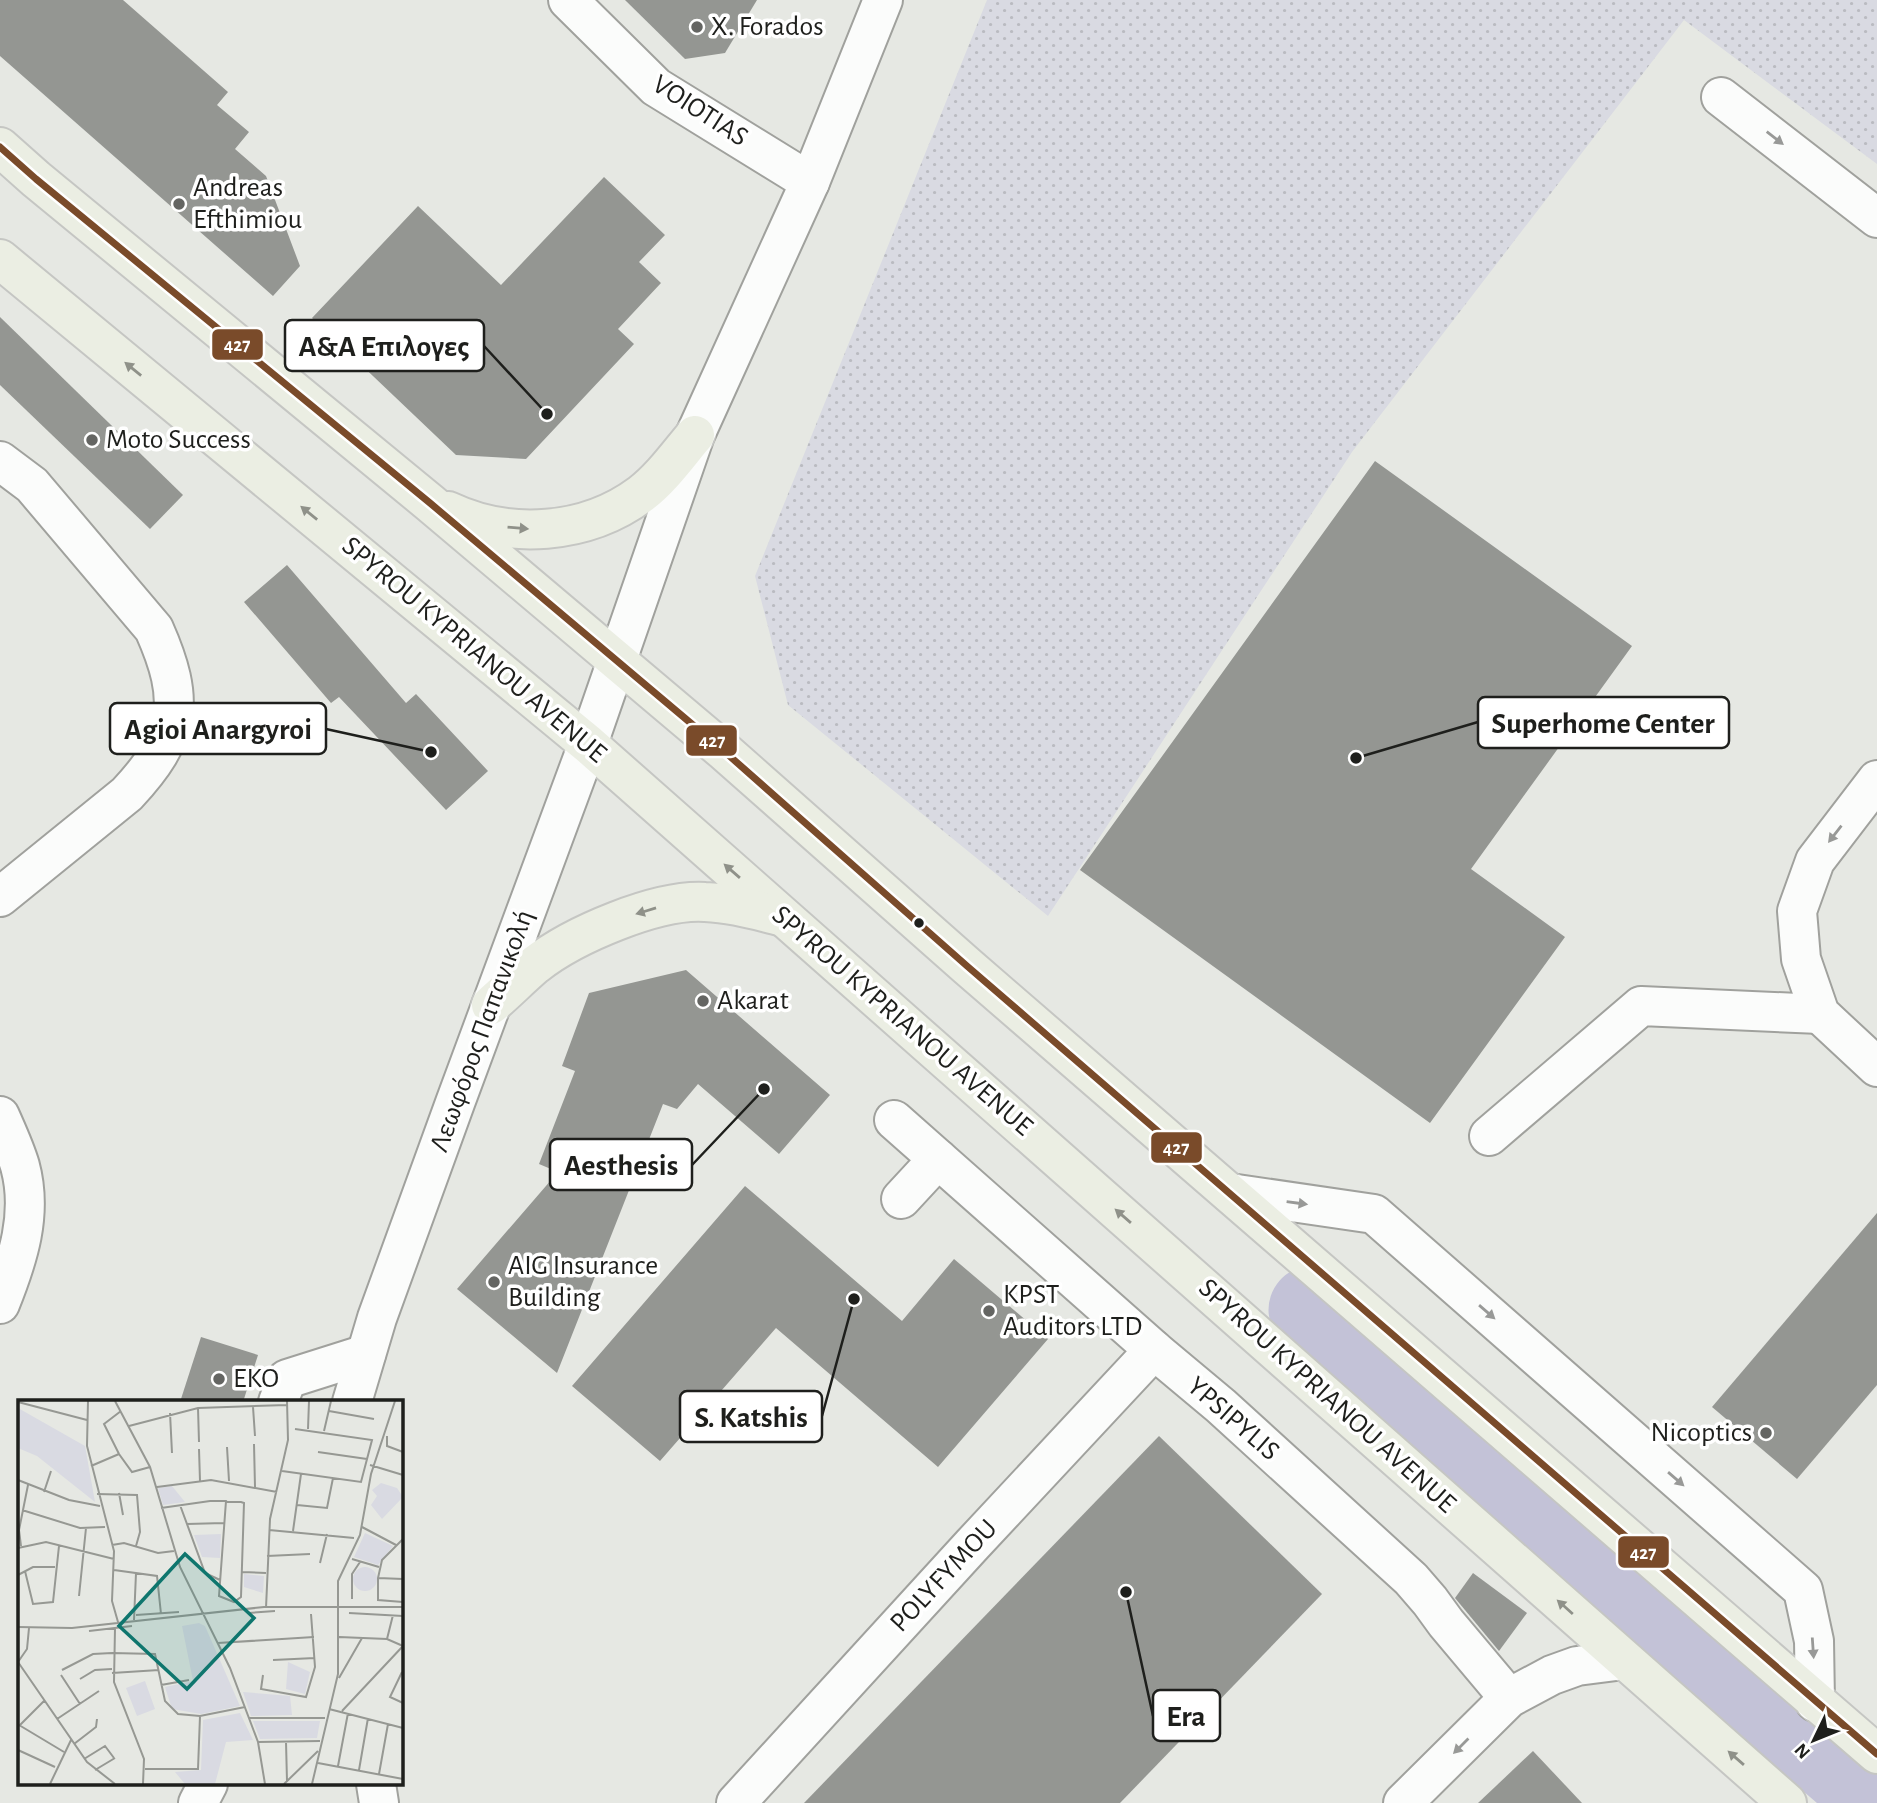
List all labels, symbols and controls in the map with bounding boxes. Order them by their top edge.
place label: X. Forados [711,13,824,41]
marker: X. Forados [689,19,705,35]
street label: VOIOTIAS [647,70,753,152]
one-way arrow [1766,131,1784,145]
place label: Andreas Efthimiou [193,174,302,234]
marker: Andreas Efthimiou [171,196,187,212]
callout: Α&Α Επιλογες [285,320,484,371]
line badge: 427 [211,328,264,361]
text: Α&Α Επιλογες [299,332,469,362]
text: 427 [224,336,250,355]
one-way arrow [124,361,142,376]
place label: Moto Success [106,426,251,454]
marker: Moto Success [84,432,100,448]
one-way arrow [300,506,317,521]
one-way arrow [507,523,529,534]
street label: SPYROU KYPRIANOU AVENUE [337,532,611,768]
callout: Superhome Center [1478,697,1729,748]
callout: Agioi Anargyroi [110,703,326,754]
text: Superhome Center [1491,709,1715,739]
text: Agioi Anargyroi [124,715,312,745]
line badge: 427 [685,724,738,757]
text: 427 [699,732,725,751]
one-way arrow [1828,825,1843,843]
one-way arrow [723,863,741,879]
street label: SPYROU KYPRIANOU AVENUE [766,901,1038,1141]
street label: Λεωφόρος Παπανικολή [425,906,539,1156]
one-way arrow [635,907,656,917]
unlabelled marker [912,916,926,930]
place label: Akarat [717,987,789,1015]
marker: Akarat [695,993,711,1009]
line badge: 427 [1150,1131,1203,1164]
callout: Aesthesis [550,1139,692,1190]
text: 427 [1163,1139,1189,1158]
text: Aesthesis [564,1151,678,1181]
one-way arrow [1286,1197,1308,1208]
one-way arrow [1114,1208,1132,1224]
place label: AIG Insurance Building [508,1252,658,1312]
marker: AIG Insurance Building [486,1274,502,1290]
street label: SPYROU KYPRIANOU AVENUE [1193,1274,1461,1518]
place label: KPST Auditors LTD [1003,1281,1142,1341]
marker: KPST Auditors LTD [981,1303,997,1319]
one-way arrow [1478,1304,1495,1320]
place label: EKO [233,1365,279,1393]
marker: EKO [211,1371,227,1387]
street label: YPSIPYLIS [1182,1372,1284,1466]
callout: S. Katshis [680,1391,822,1442]
inset map [18,1400,402,1786]
text: S. Katshis [694,1403,808,1433]
place label: Nicoptics [1650,1419,1752,1447]
marker: Nicoptics [1758,1425,1774,1441]
one-way arrow [1667,1471,1685,1487]
street label: POLYFYMOU [885,1514,1003,1638]
line badge: 427 [1617,1535,1670,1569]
text: 427 [1630,1544,1656,1563]
one-way arrow [1557,1600,1574,1615]
one-way arrow [1808,1637,1819,1659]
callout: Era [1153,1690,1220,1741]
text: Era [1166,1702,1206,1732]
north arrow [1779,1705,1849,1775]
one-way arrow [1452,1737,1469,1754]
text: N [1791,1739,1814,1762]
one-way arrow [1727,1750,1745,1766]

